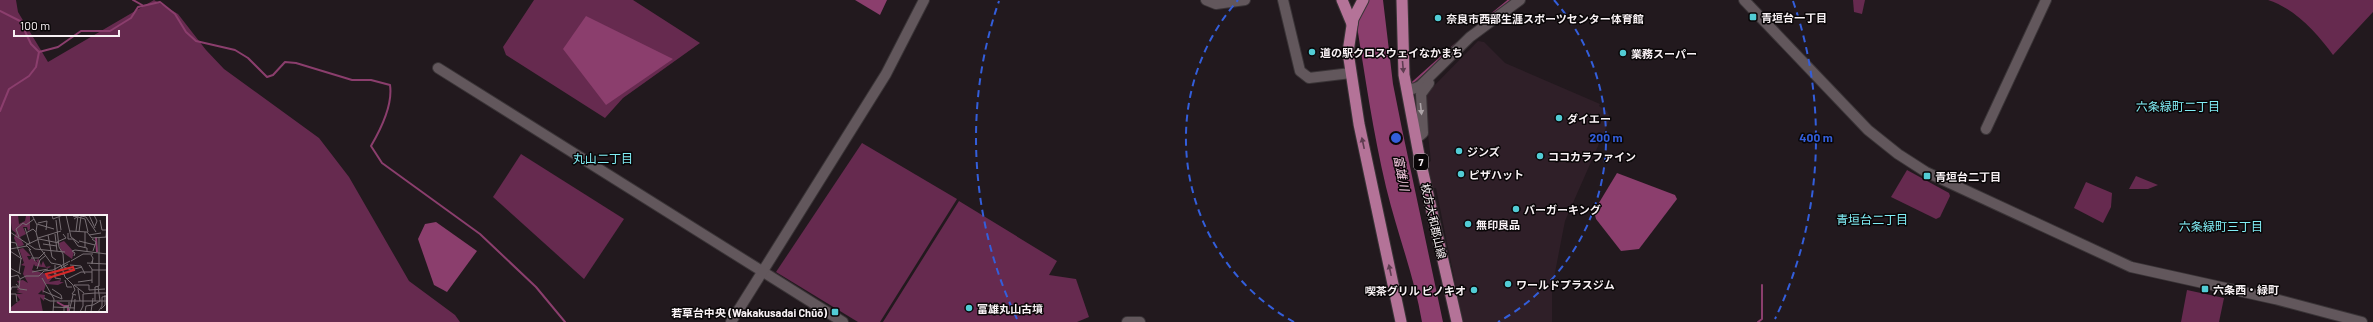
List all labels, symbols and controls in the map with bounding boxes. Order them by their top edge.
place label: 青垣台一丁目 [1761,11,1827,24]
scale bar [14,12,119,38]
place label: 奈良市西部生涯スポーツセンター体育館 [1446,12,1644,25]
marker: 青垣台一丁目 [1748,12,1758,22]
marker: 奈良市西部生涯スポーツセンター体育館 [1433,13,1443,23]
text: 100 m [20,18,50,32]
place label: 道の駅クロスウェイなかまち [1320,46,1463,59]
marker: 道の駅クロスウェイなかまち [1307,47,1317,57]
place label: 業務スーパー [1631,47,1697,60]
marker: 業務スーパー [1618,48,1628,58]
one-way arrow [1399,61,1406,73]
district label: 六条緑町二丁目 [2136,99,2220,113]
one-way arrow [1418,103,1424,115]
place label: ダイエー [1567,112,1611,125]
marker: ダイエー [1554,113,1564,123]
text: 200 m [1590,130,1622,144]
text: 400 m [1799,130,1833,144]
centre of rings [1389,131,1403,145]
one-way arrow [1360,137,1366,149]
place label: ジンズ [1467,145,1500,158]
marker: ジンズ [1454,146,1464,156]
place label: ココカラファイン [1548,150,1636,163]
district label: 丸山二丁目 [573,151,633,165]
marker: ココカラファイン [1535,151,1545,161]
water label: 富雄川 [1392,154,1413,194]
road number: 7 [1414,154,1428,170]
place label: ピザハット [1469,168,1524,181]
marker: ピザハット [1456,169,1466,179]
place label: 青垣台二丁目 [1935,170,2001,183]
marker: 青垣台二丁目 [1922,171,1932,181]
street label: 枚方大和郡山線 [1419,182,1449,260]
place label: バーガーキング [1524,203,1601,216]
marker: バーガーキング [1511,204,1521,214]
district label: 青垣台二丁目 [1836,212,1908,226]
inset map [10,215,107,312]
place label: 無印良品 [1476,218,1520,231]
marker: 無印良品 [1463,219,1473,229]
district label: 六条緑町三丁目 [2179,219,2263,233]
one-way arrow [1387,264,1393,276]
place label: ワールドプラスジム [1516,278,1615,291]
marker: ワールドプラスジム [1503,279,1513,289]
place label: 六条西・緑町 [2213,283,2279,296]
place label: 喫茶グリル ピノキオ [1365,284,1466,297]
marker: 六条西・緑町 [2200,284,2210,294]
marker: 喫茶グリル ピノキオ [1469,285,1479,295]
place label: 富雄丸山古墳 [977,302,1043,315]
marker: 富雄丸山古墳 [964,303,974,313]
place label: 若草台中央 (Wakakusadai Chūō) [671,306,827,319]
marker: 若草台中央 (Wakakusadai Chūō) [830,307,840,317]

